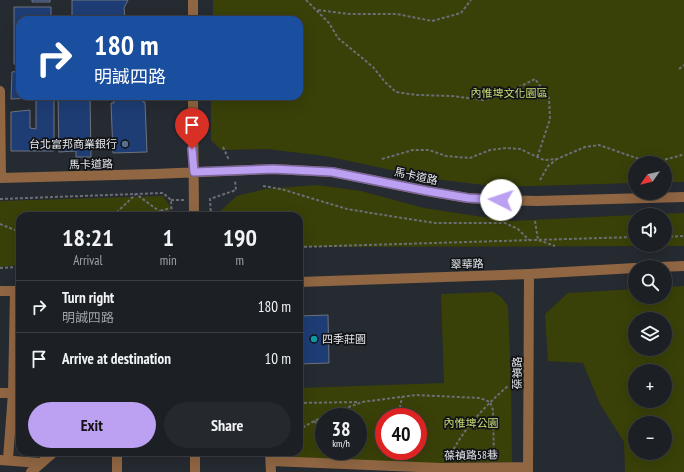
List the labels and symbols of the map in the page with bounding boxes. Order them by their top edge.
park label: 內惟埤文化園區 [471,86,548,100]
pin [175,108,209,149]
place label: 台北富邦商業銀行 [29,137,117,151]
marker: 台北富邦商業銀行 [120,139,130,149]
north arrow [628,156,672,200]
street label: 馬卡道路 [69,157,113,171]
street label: 馬卡道路 [393,165,439,187]
position arrow [480,179,522,221]
street label: 翠華路 [450,256,484,272]
place label: 四季莊園 [322,332,366,346]
marker: 四季莊園 [309,334,319,344]
street label: 葆禎路 [510,357,524,390]
speed limit sign: 40 [375,408,427,460]
park label: 內惟埤公園 [444,416,499,430]
street label: 葆禎路58巷 [444,448,498,462]

